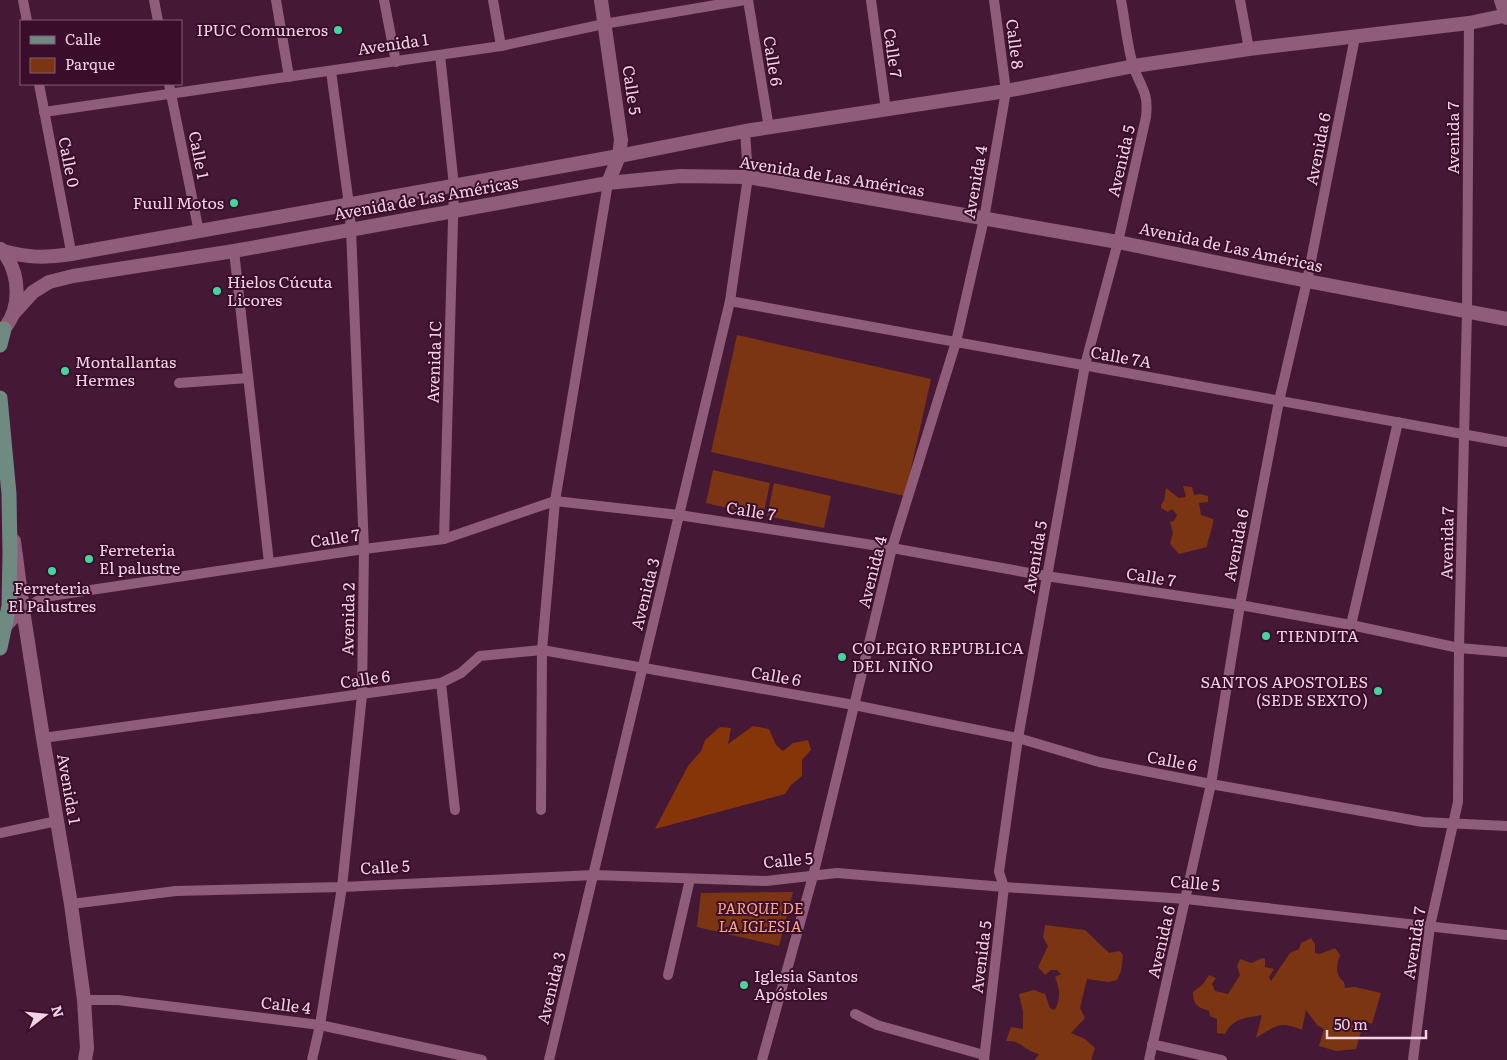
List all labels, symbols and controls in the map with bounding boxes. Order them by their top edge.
place label: IPUC Comuneros [196,17,328,41]
street label: Calle 8 [1001,17,1031,71]
legend [20,20,182,85]
marker: IPUC Comuneros [332,24,344,36]
street label: Avenida 1 [356,26,430,60]
text: Calle [65,27,101,50]
street label: Calle 7 [879,27,909,79]
street label: Calle 6 [758,34,790,88]
text: Parque [65,52,115,75]
street label: Calle 5 [618,64,648,116]
street label: Avenida 7 [1440,101,1464,175]
street label: Avenida 6 [1298,110,1336,187]
street label: Avenida 5 [1100,122,1140,199]
street label: Calle 1 [184,129,216,181]
street label: Calle 0 [53,135,87,189]
street label: Avenida 4 [956,143,992,220]
street label: Avenida de Las Américas [738,149,926,201]
street label: Avenida de Las Américas [332,169,520,225]
place label: Fuull Motos [133,190,224,214]
marker: Fuull Motos [228,197,240,209]
street label: Avenida de Las Américas [1137,215,1325,277]
place label: Hielos Cúcuta Licores [227,269,333,311]
marker: Hielos Cúcuta Licores [211,285,223,297]
street label: Avenida 1C [420,320,446,404]
street label: Calle 7A [1089,339,1154,373]
place label: Montallantas Hermes [75,349,176,391]
marker: Montallantas Hermes [59,365,71,377]
street label: Calle 7 [725,494,778,526]
street label: Avenida 6 [1216,506,1254,583]
street label: Avenida 7 [1433,506,1459,580]
street label: Avenida 5 [1016,519,1052,595]
street label: Calle 7 [309,522,361,552]
street label: Avenida 4 [850,533,892,611]
place label: Ferreteria El palustre [99,537,180,579]
marker: Ferreteria El palustre [83,553,95,565]
street label: Avenida 3 [623,555,665,632]
street label: Calle 7 [1125,560,1178,592]
marker: Ferreteria El Palustres [46,565,58,577]
place label: Ferreteria El Palustres [8,575,96,617]
street label: Avenida 2 [334,582,360,656]
place label: TIENDITA [1276,623,1359,647]
marker: TIENDITA [1260,630,1272,642]
place label: COLEGIO REPUBLICA DEL NIÑO [852,635,1024,677]
marker: COLEGIO REPUBLICA DEL NIÑO [836,651,848,663]
street label: Calle 6 [749,659,803,691]
street label: Calle 6 [338,663,392,693]
place label: SANTOS APOSTOLES (SEDE SEXTO) [1200,669,1368,711]
marker: SANTOS APOSTOLES (SEDE SEXTO) [1372,685,1384,697]
street label: Calle 6 [1145,743,1200,777]
street label: Avenida 1 [52,751,88,827]
street label: Calle 5 [762,845,814,873]
street label: Calle 5 [359,853,410,879]
street label: Calle 5 [1169,868,1221,896]
park label: PARQUE DE LA IGLESIA [717,895,803,937]
street label: Avenida 6 [1140,903,1180,980]
street label: Avenida 7 [1395,905,1431,981]
street label: Avenida 5 [964,919,996,995]
street label: Avenida 3 [529,949,571,1026]
place label: Iglesia Santos Apóstoles [754,963,858,1005]
marker: Iglesia Santos Apóstoles [738,979,750,991]
street label: Calle 4 [260,989,313,1019]
north arrow [20,990,70,1040]
text: N [47,1003,70,1020]
scale bar [1327,1008,1426,1040]
text: 50 m [1334,1012,1368,1035]

